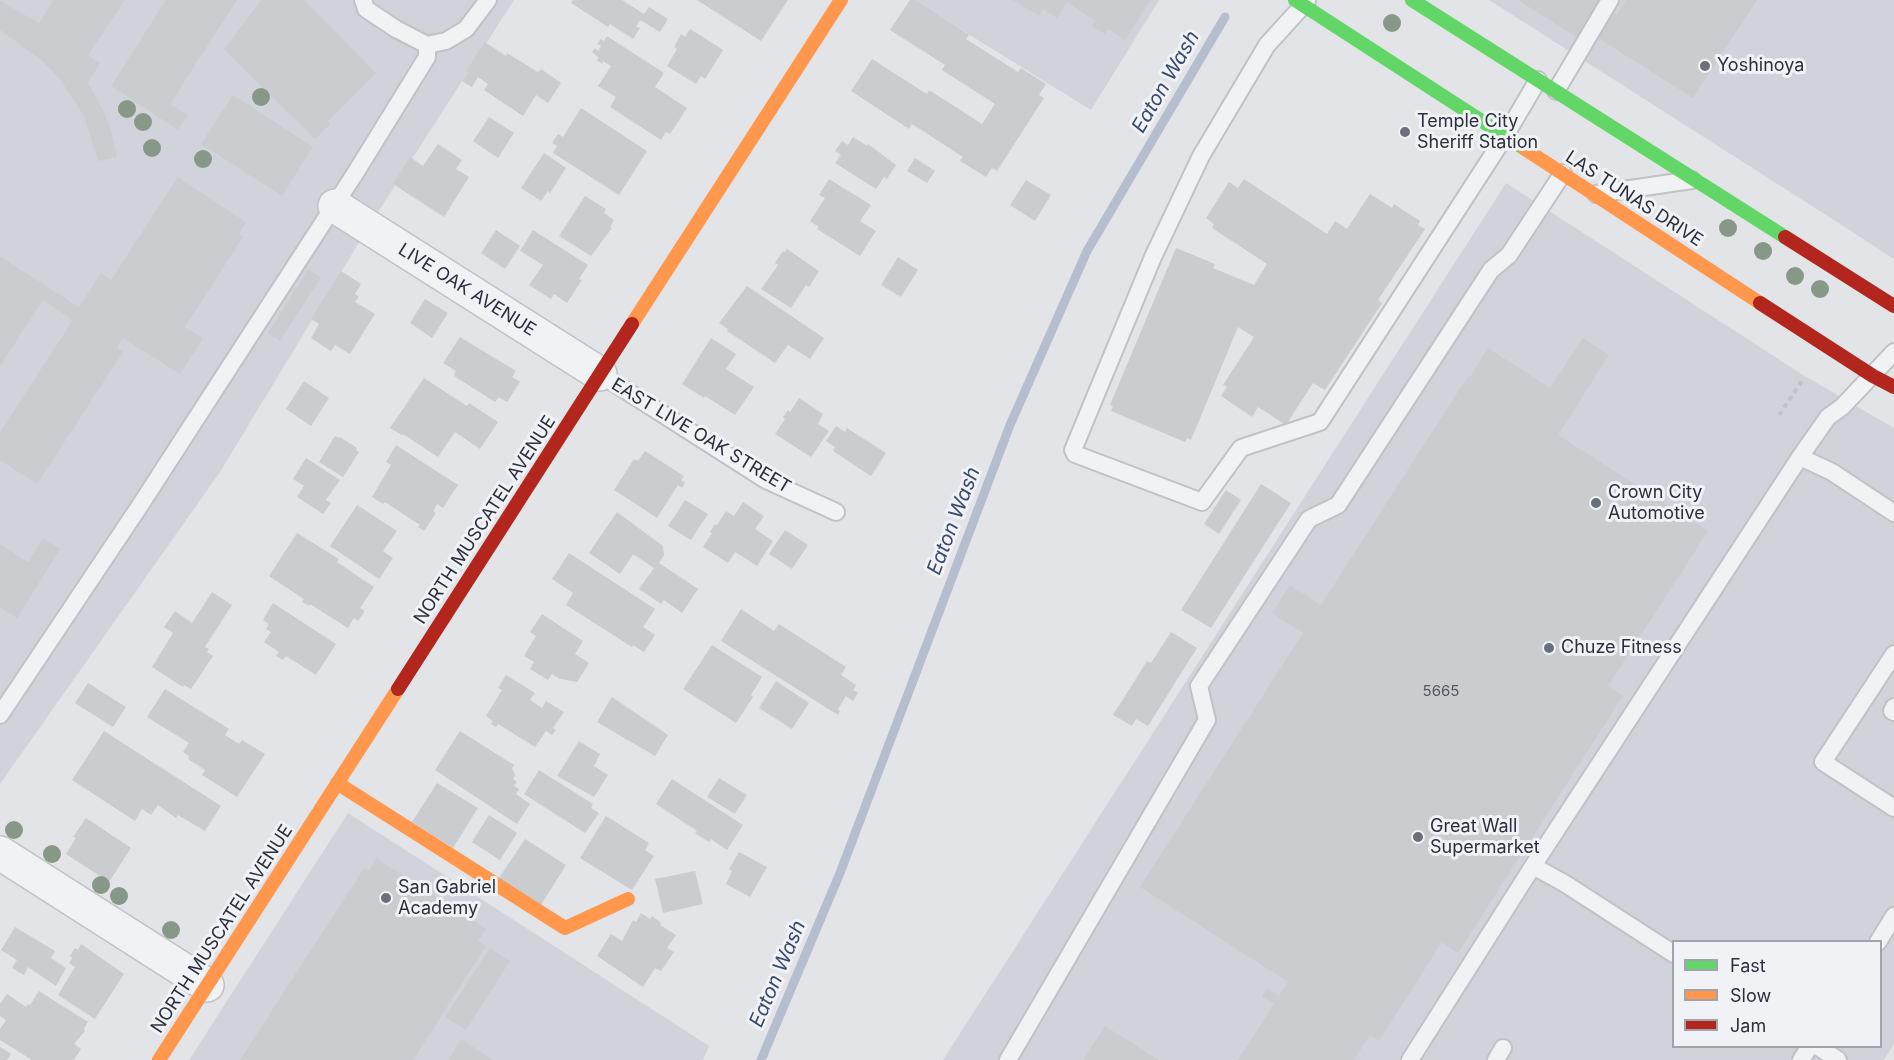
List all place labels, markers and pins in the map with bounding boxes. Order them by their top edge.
place label: Yoshinoya [1717,55,1804,77]
marker: Yoshinoya [1698,59,1712,73]
place label: Temple City Sheriff Station [1417,111,1538,154]
marker: Temple City Sheriff Station [1398,125,1412,139]
place label: Crown City Automotive [1608,482,1705,524]
marker: Crown City Automotive [1589,496,1603,510]
place label: Chuze Fitness [1561,637,1682,659]
marker: Chuze Fitness [1542,641,1556,655]
place label: Great Wall Supermarket [1430,816,1540,858]
marker: Great Wall Supermarket [1411,830,1425,844]
place label: San Gabriel Academy [398,877,496,920]
marker: San Gabriel Academy [379,891,393,905]

